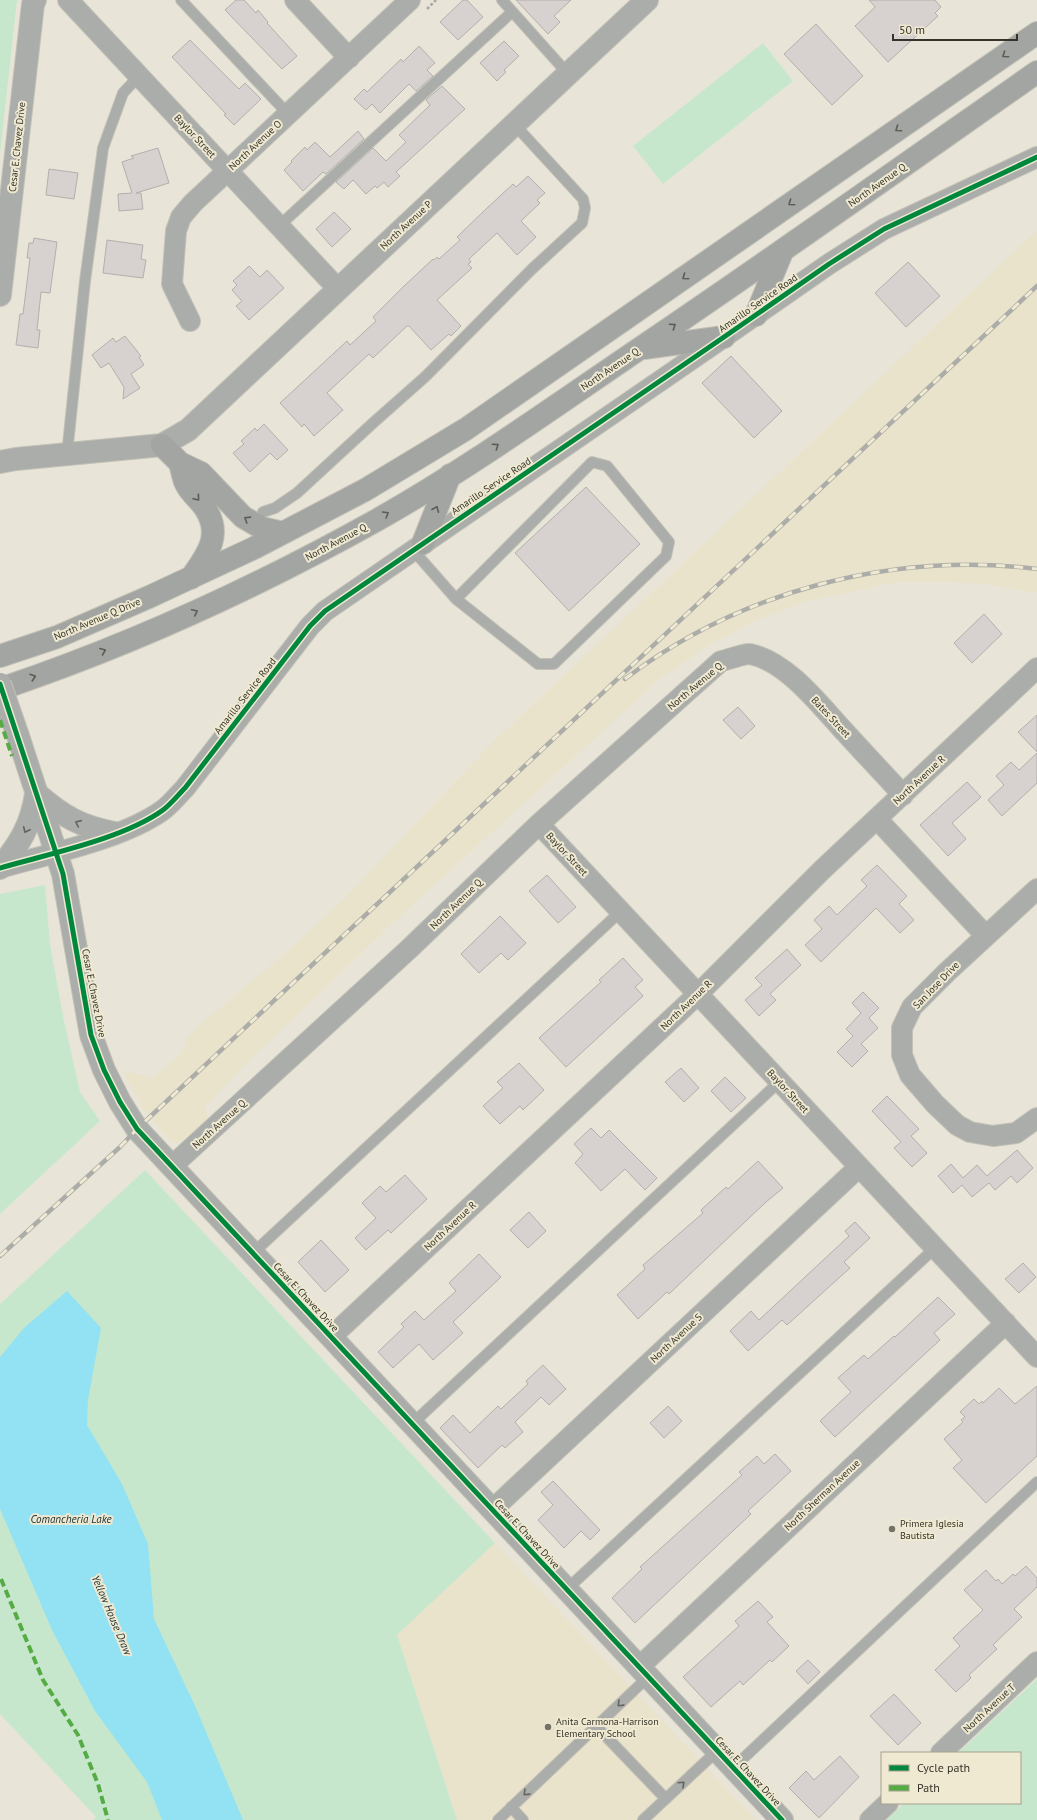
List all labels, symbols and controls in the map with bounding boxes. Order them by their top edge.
scale bar [893,16,1017,42]
text: 50 m [899,22,925,37]
one-way arrow [1002,50,1009,58]
street label: Cesar E. Chavez Drive [6,101,28,193]
street label: Baylor Street [171,111,219,161]
street label: North Avenue O [226,117,284,173]
one-way arrow [895,124,902,132]
street label: North Avenue Q [846,160,909,210]
street label: North Avenue P [377,197,435,252]
one-way arrow [789,198,796,205]
street label: Amarillo Service Road [716,271,800,335]
one-way arrow [682,272,689,279]
one-way arrow [669,324,676,331]
street label: North Avenue Q [578,344,643,393]
one-way arrow [492,443,499,451]
street label: Amarillo Service Road [449,455,533,517]
one-way arrow [192,493,199,500]
one-way arrow [432,506,440,513]
one-way arrow [382,512,389,519]
one-way arrow [244,517,251,524]
street label: North Avenue Q [303,520,370,564]
street label: North Avenue Q Drive [52,595,142,643]
one-way arrow [191,609,199,617]
one-way arrow [99,648,106,656]
street label: Amarillo Service Road [211,655,279,737]
street label: North Avenue Q [665,659,726,713]
one-way arrow [30,674,37,682]
street label: Bates Street [809,694,854,741]
street label: North Avenue R [890,752,948,808]
one-way arrow [74,820,82,828]
one-way arrow [23,826,31,834]
street label: Baylor Street [543,829,591,879]
street label: North Avenue Q [427,875,486,932]
street label: Cesar E. Chavez Drive [79,948,109,1038]
street label: San Jose Drive [910,959,962,1011]
street label: North Avenue R [657,977,715,1033]
street label: Baylor Street [764,1066,812,1116]
street label: North Avenue Q [189,1096,249,1151]
street label: North Avenue R [421,1198,479,1254]
street label: Cesar E. Chavez Drive [271,1260,341,1334]
street label: North Avenue S [647,1311,705,1365]
street label: North Sherman Avenue [781,1457,863,1533]
street label: Cesar E. Chavez Drive [492,1497,562,1571]
water label: Comancheria Lake [31,1512,111,1526]
place label: Primera Iglesia Bautista [900,1517,964,1542]
marker: Primera Iglesia Bautista [887,1524,897,1534]
water label: Yellow House Draw [89,1573,136,1658]
street label: North Avenue T [960,1680,1018,1735]
one-way arrow [617,1699,625,1706]
place label: Anita Carmona-Harrison Elementary School [556,1715,659,1740]
marker: Anita Carmona-Harrison Elementary School [543,1722,553,1732]
street label: Cesar E. Chavez Drive [713,1734,783,1808]
legend [881,1752,1021,1804]
text: Cycle path [917,1760,970,1775]
text: Path [917,1780,940,1795]
one-way arrow [677,1781,685,1789]
one-way arrow [523,1788,531,1796]

